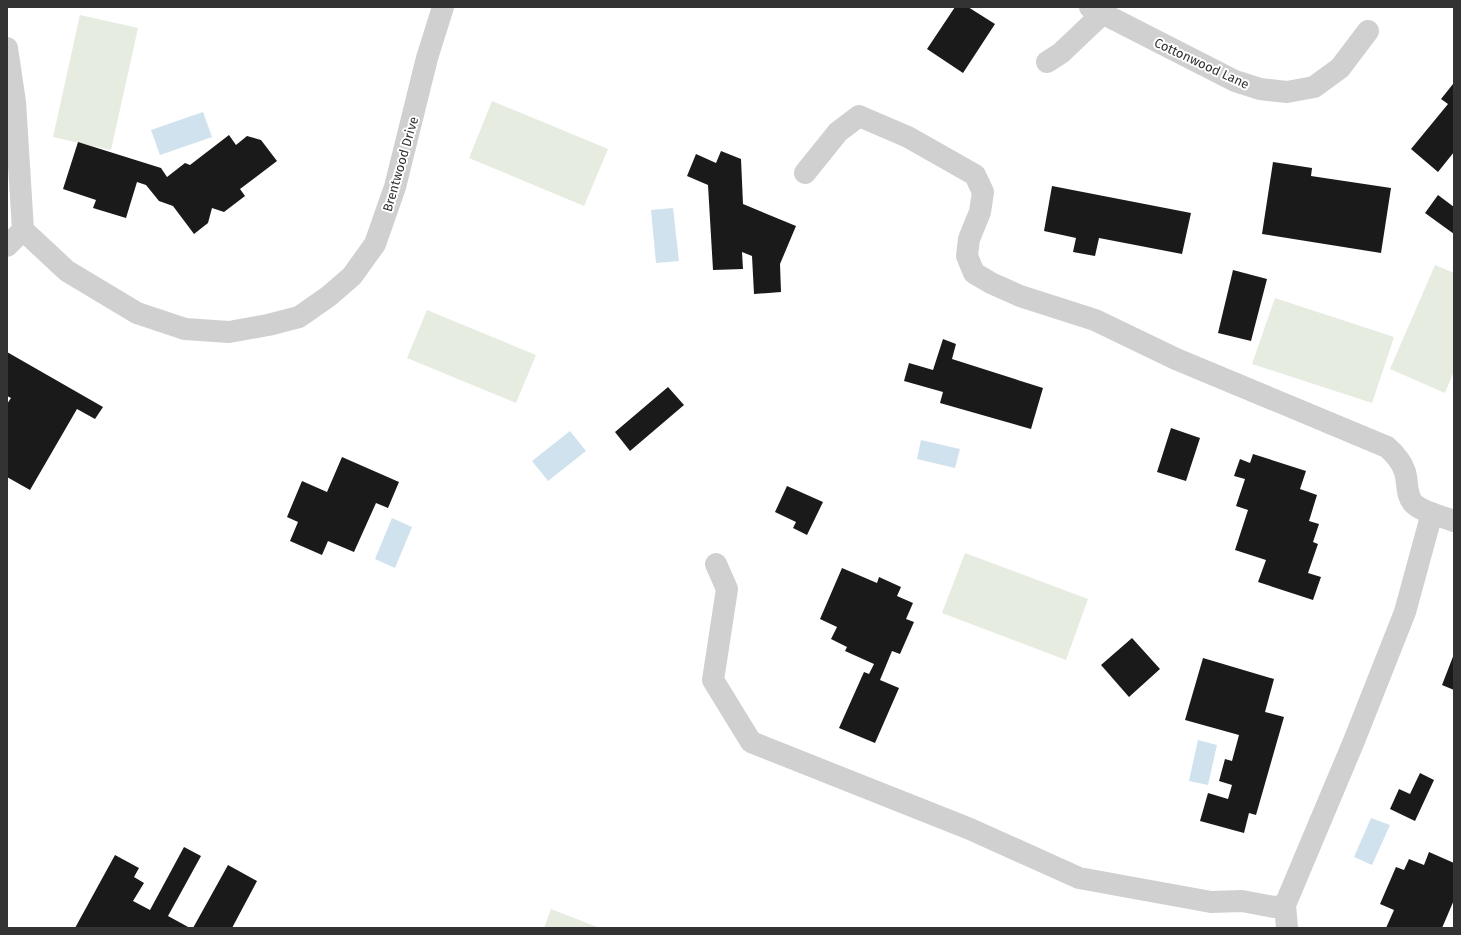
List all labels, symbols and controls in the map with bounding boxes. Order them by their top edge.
street label: Cottonwood Lane [1152,35,1252,92]
street label: Brentwood Drive [380,115,421,213]

